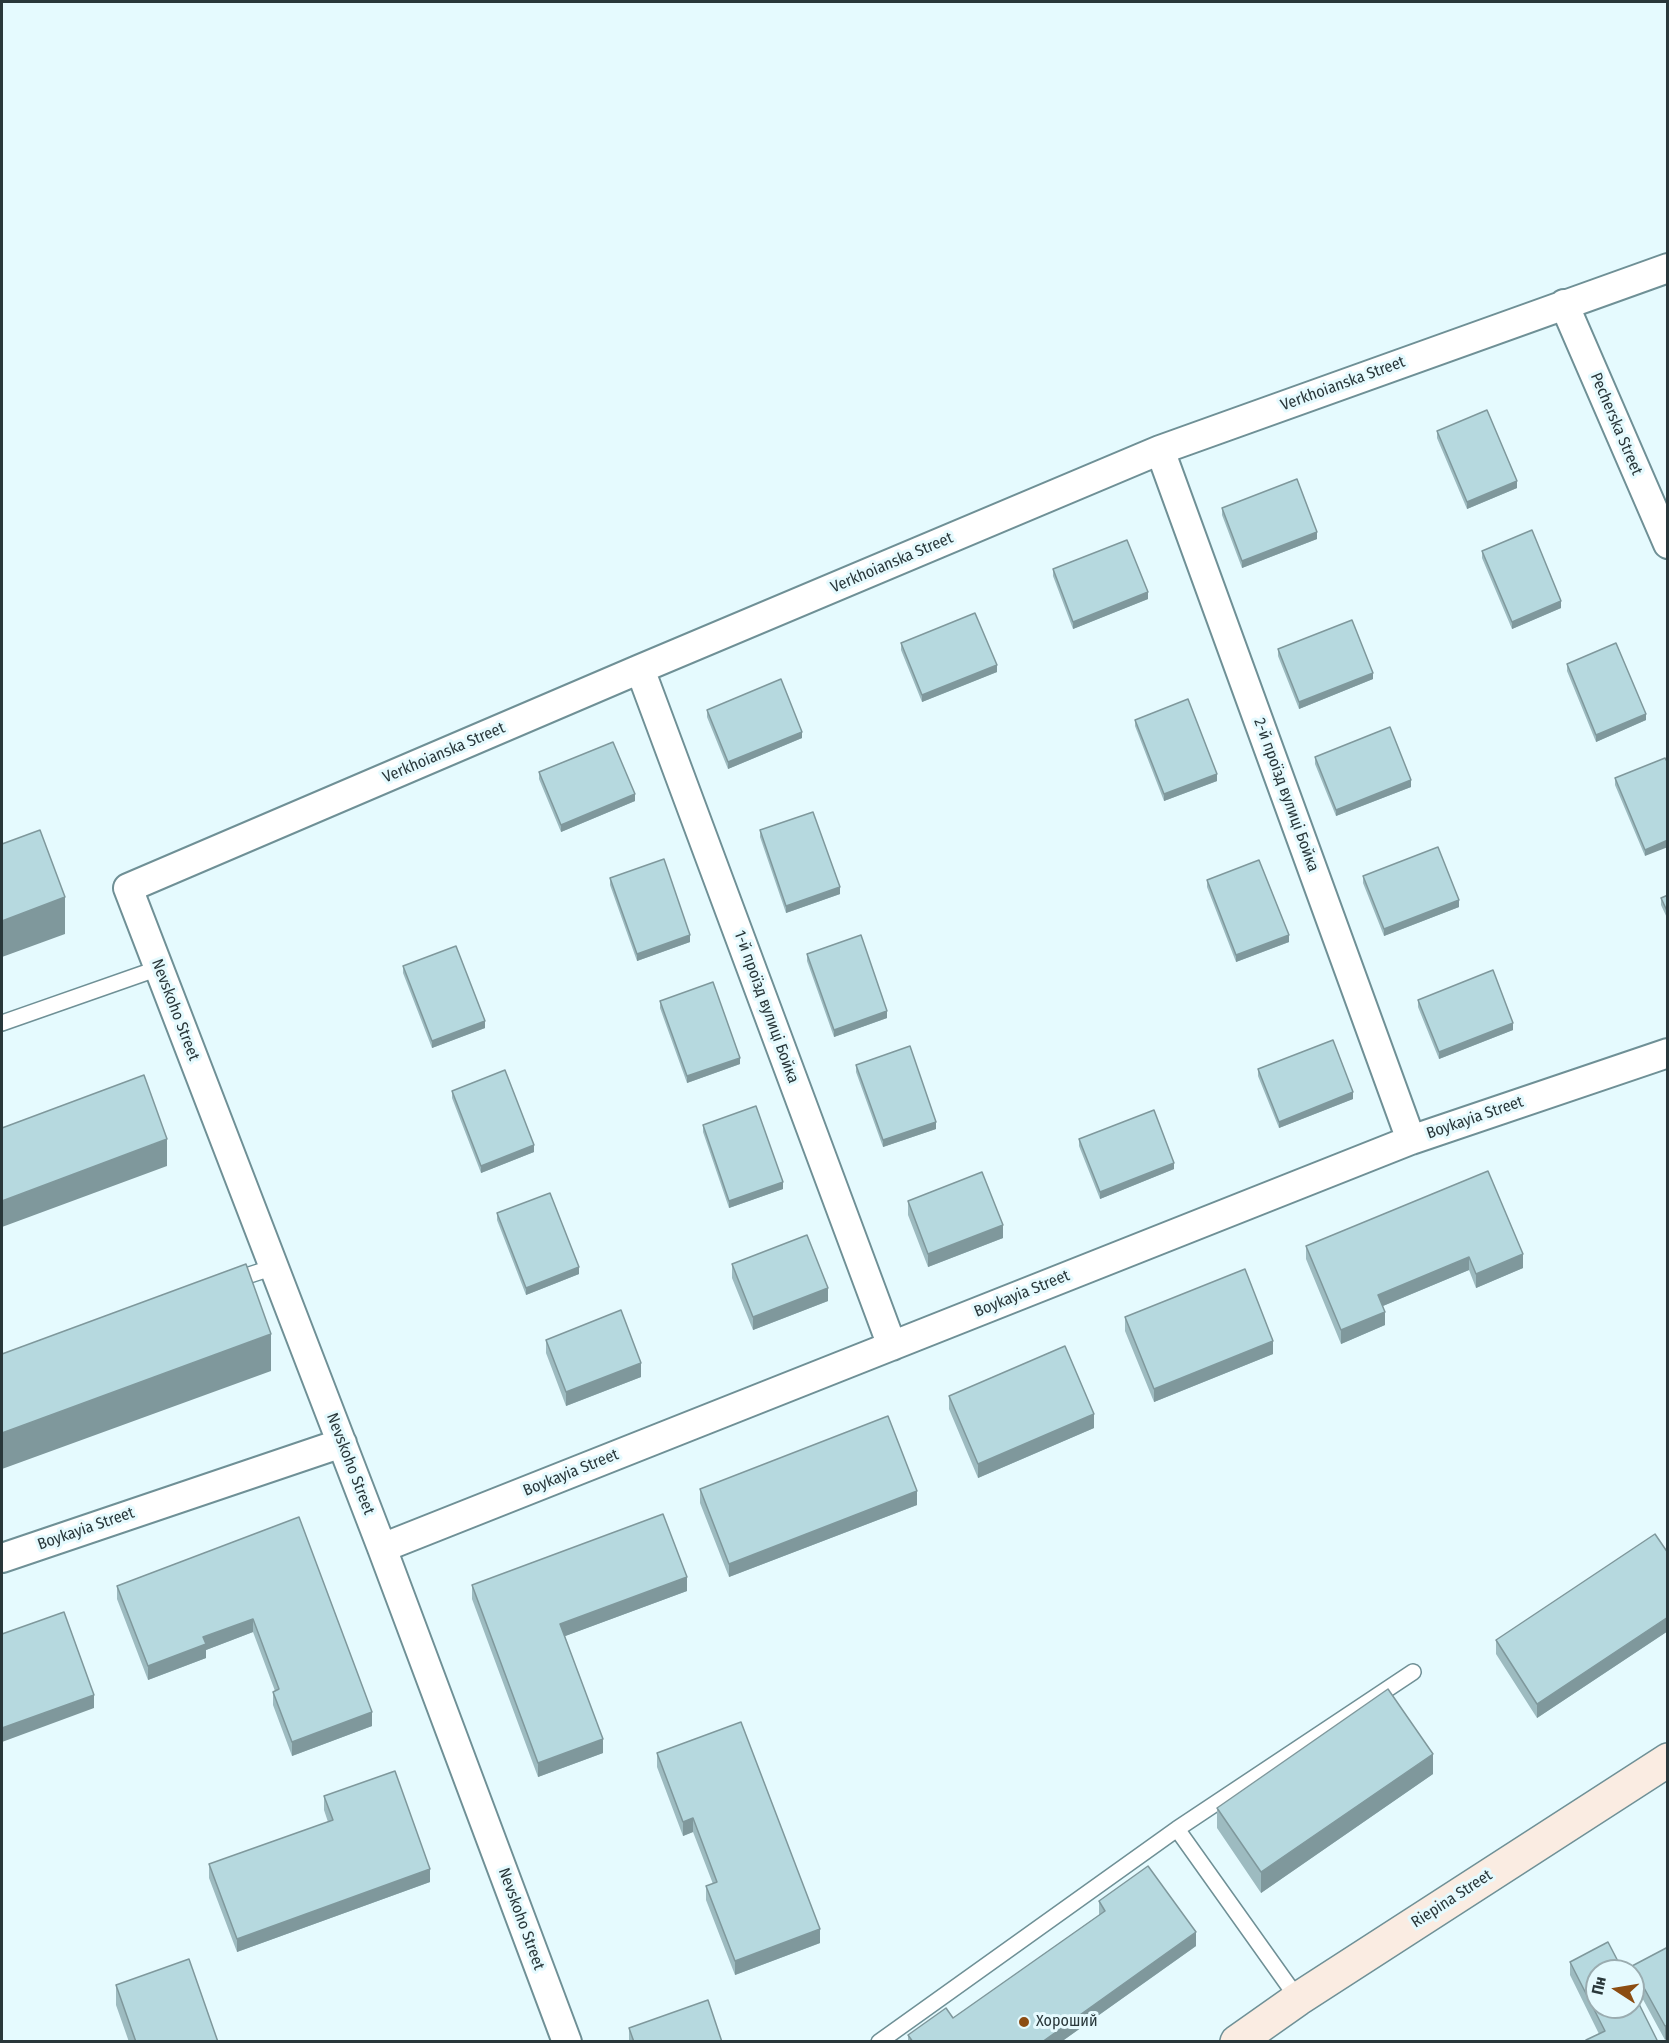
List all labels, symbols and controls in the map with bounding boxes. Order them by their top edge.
street label: Verkhoianska Street [1278,353,1408,415]
street label: Pecherska Street [1586,370,1646,478]
street label: Verkhoianska Street [828,529,956,597]
street label: 2-й проїзд вулиці Бойка [1249,716,1323,874]
street label: Verkhoianska Street [380,719,508,787]
street label: 1-й проїзд вулиці Бойка [729,928,803,1086]
street label: Nevskoho Street [147,957,203,1063]
street label: Boykayia Street [1424,1092,1526,1144]
street label: Boykayia Street [972,1266,1072,1322]
street label: Nevskoho Street [322,1411,378,1517]
street label: Boykayia Street [521,1445,621,1501]
street label: Boykayia Street [35,1503,137,1555]
street label: Nevskoho Street [494,1865,548,1973]
street label: Riepina Street [1408,1866,1496,1932]
north arrow [1585,1959,1645,2019]
text: Пн [1588,1975,1610,1996]
place label: Хороший [1036,2012,1098,2032]
marker: Хороший [1017,2015,1031,2029]

